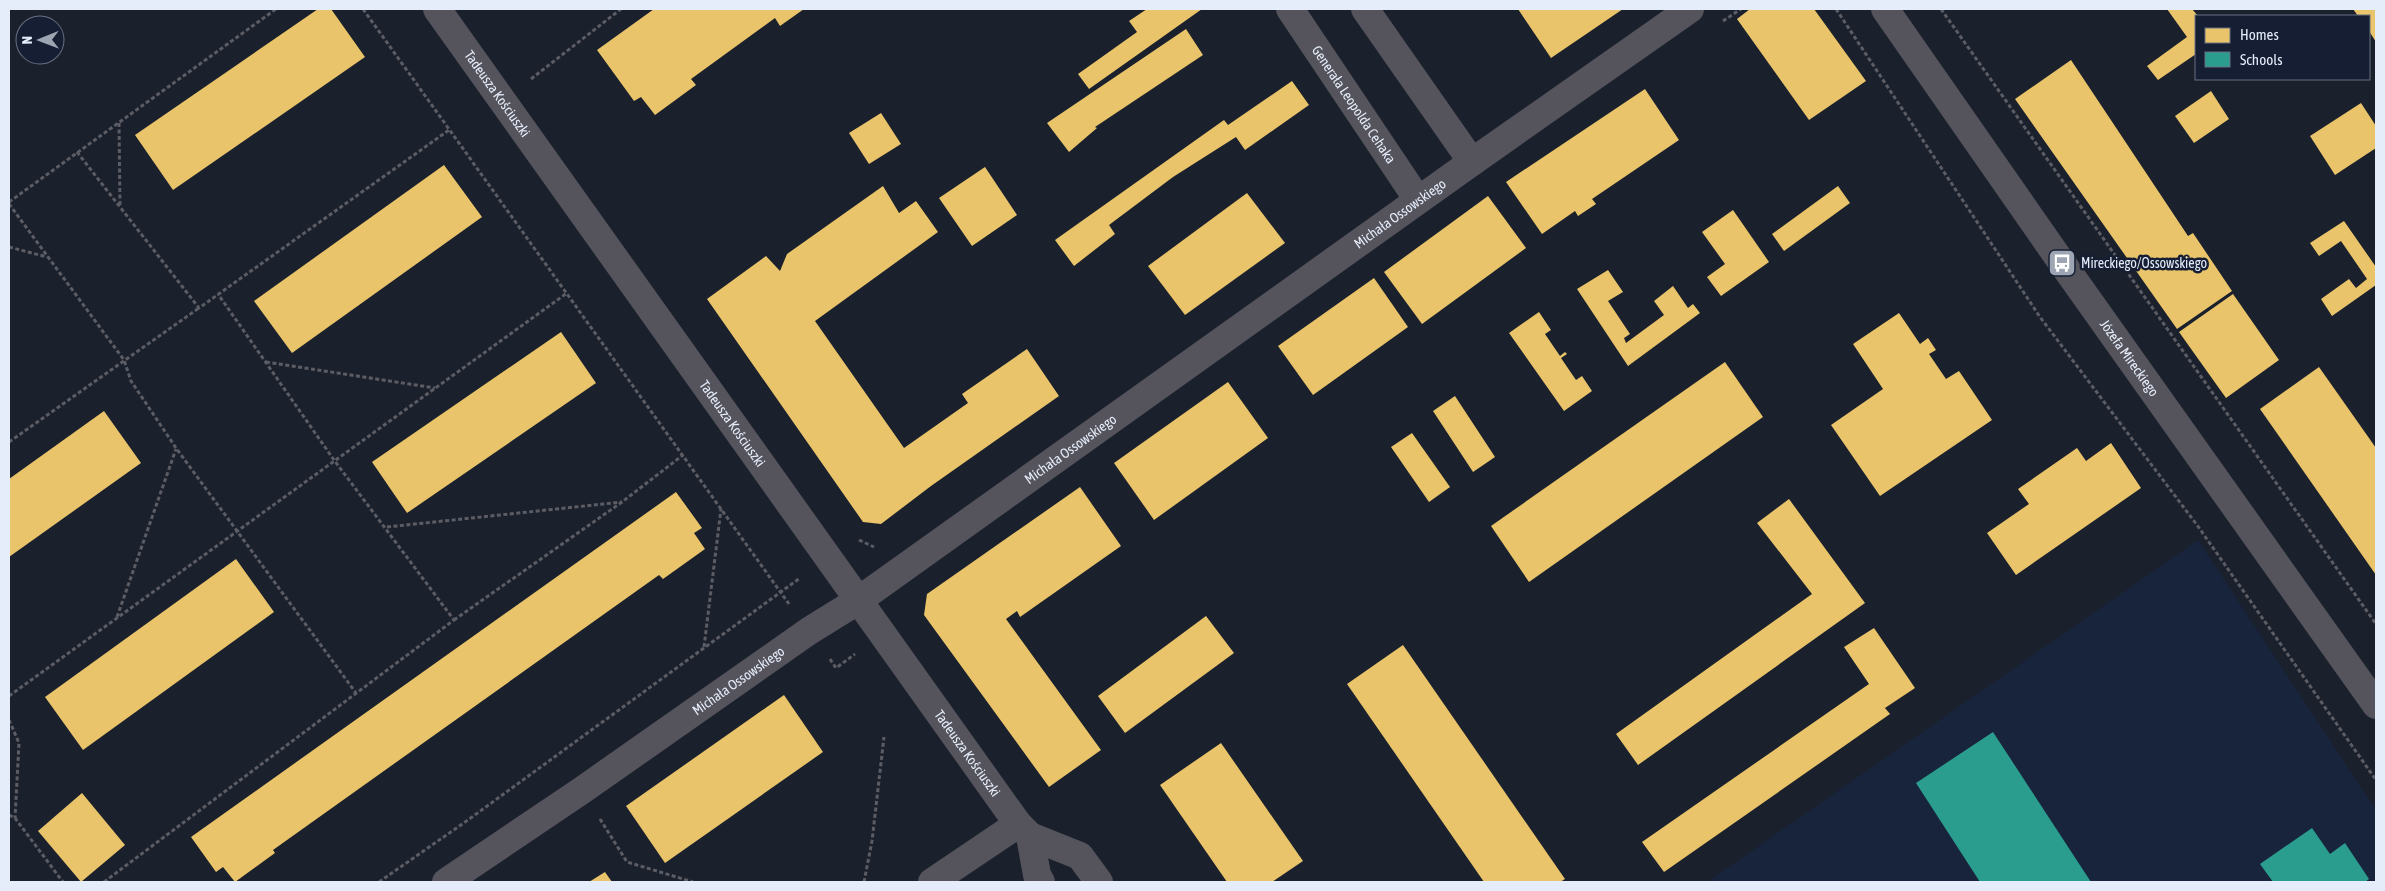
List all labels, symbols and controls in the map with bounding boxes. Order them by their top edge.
north arrow [15,15,65,65]
legend [2195,15,2370,80]
text: Homes [2240,26,2279,43]
text: N [19,36,35,44]
street label: Generała Leopolda Cehaka [1309,43,1399,166]
street label: Tadeusza Kościuszki [461,47,534,140]
text: Schools [2240,51,2283,68]
street label: Michała Ossowskiego [1351,175,1449,252]
bus stop icon: Mireckiego/Ossowskiego [2047,248,2077,278]
place label: Mireckiego/Ossowskiego [2081,255,2207,271]
street label: Józefa Mireckiego [2097,316,2162,399]
street label: Tadeusza Kościuszki [696,377,769,470]
street label: Michała Ossowskiego [1021,411,1119,487]
street label: Michała Ossowskiego [689,643,787,718]
street label: Tadeusza Kościuszki [931,707,1004,800]

